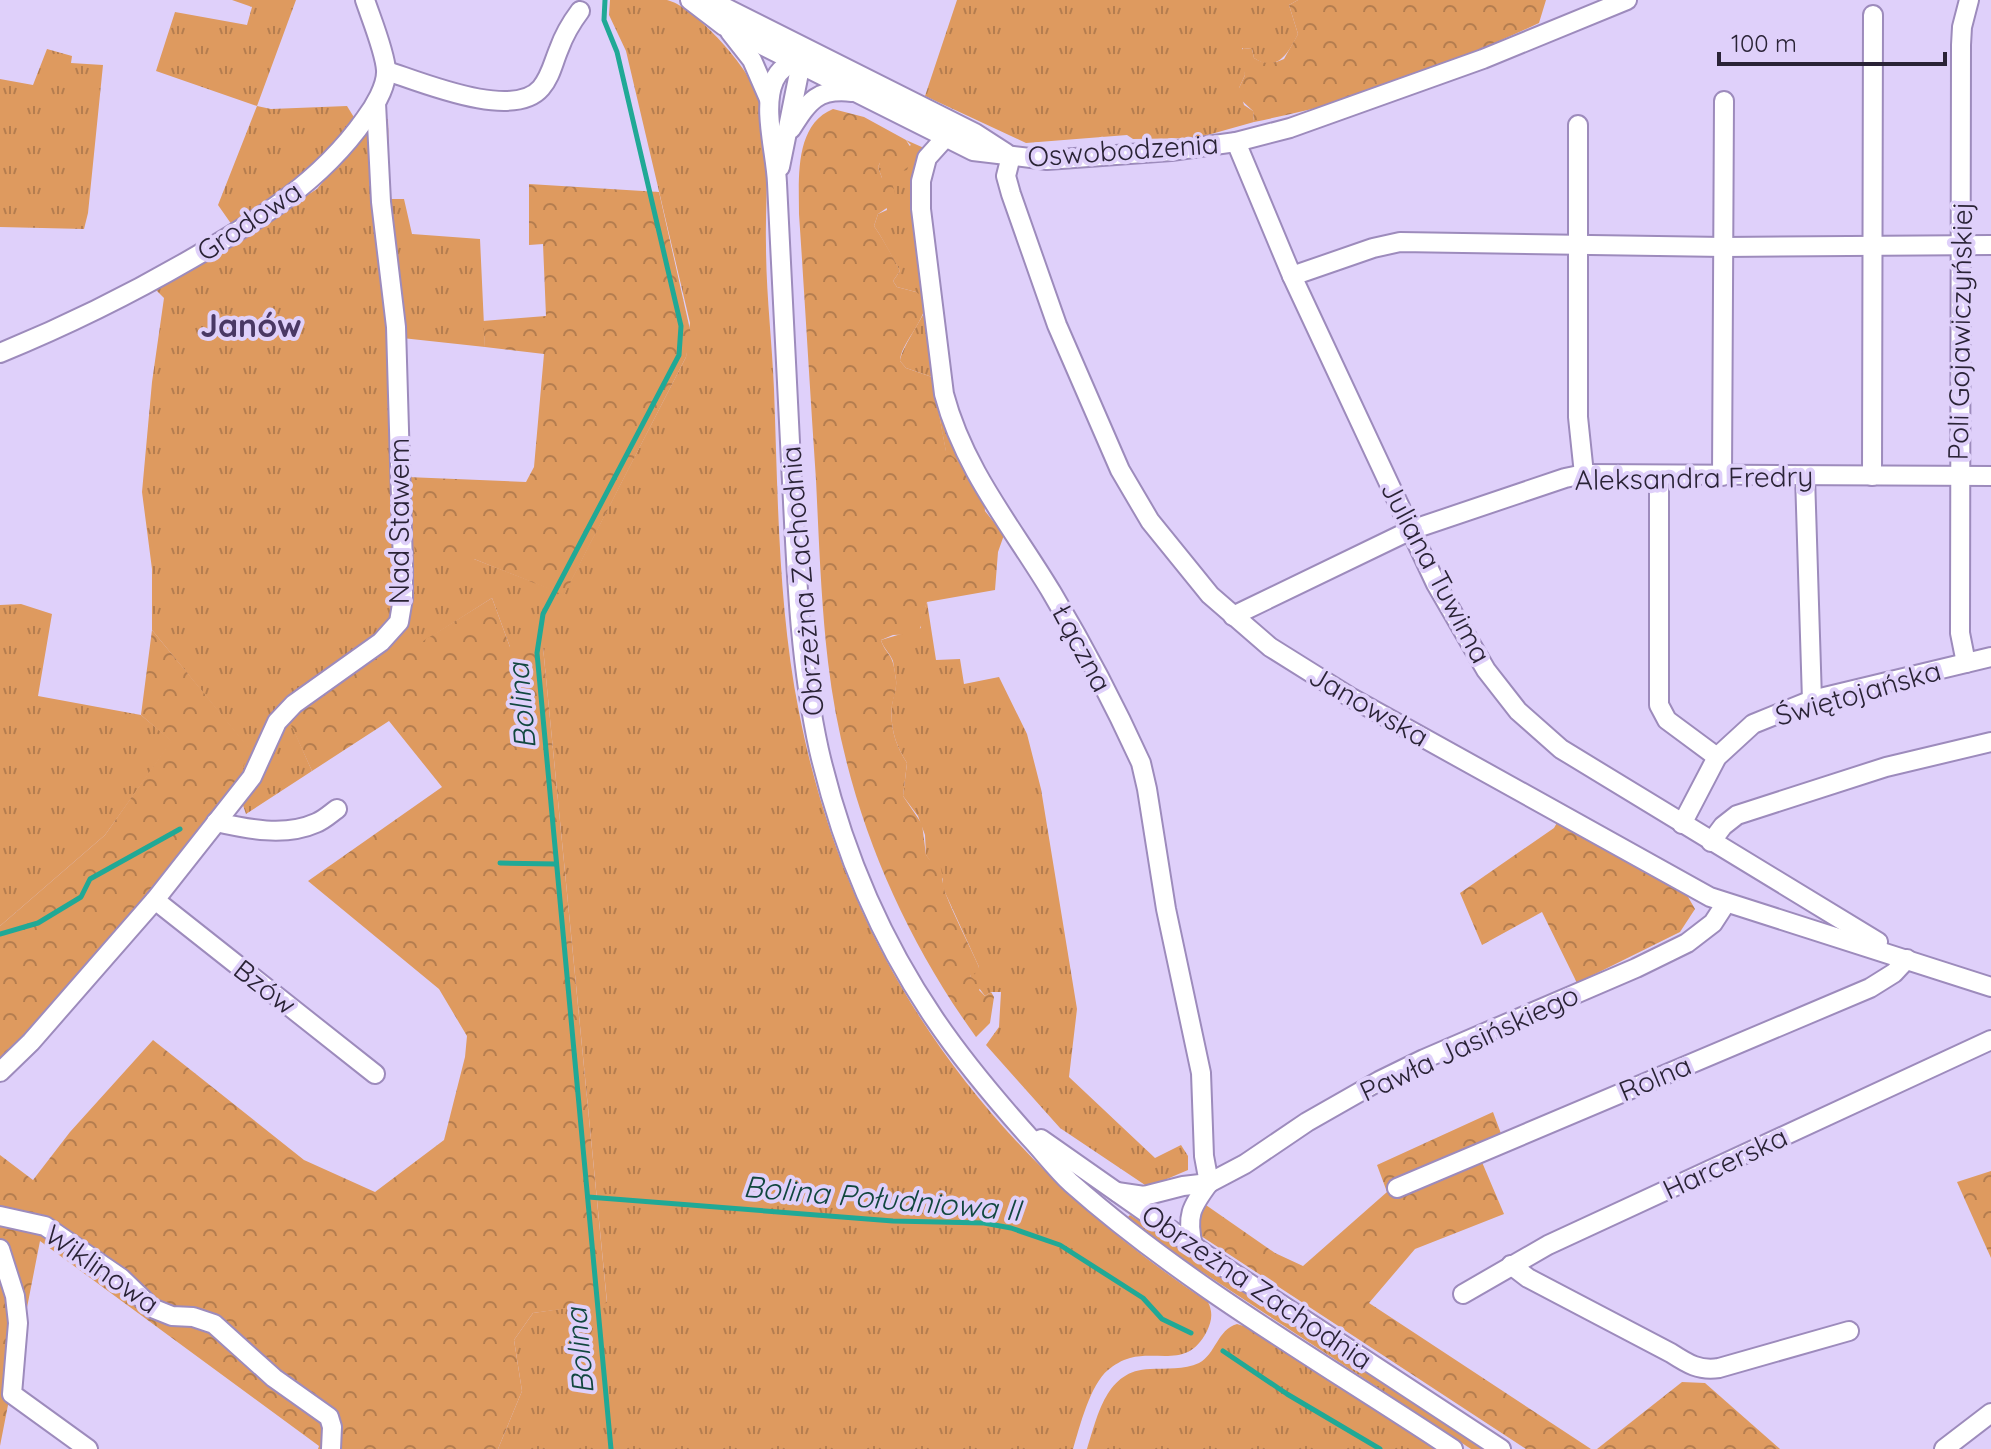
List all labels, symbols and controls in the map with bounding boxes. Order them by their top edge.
scale bar [1719,16,1945,66]
text: 100 m [1731,28,1797,58]
street label: Oswobodzenia [1026,125,1220,174]
street label: Grodowa [190,173,308,268]
street label: Poli Gojawiczyńskiej [1940,201,1979,461]
district label: Janów [200,305,302,345]
street label: Nad Stawem [381,438,416,604]
street label: Obrzeżna Zachodnia [772,445,831,717]
street label: Aleksandra Fredry [1574,458,1814,497]
street label: Juliana Tuwima [1374,475,1499,669]
street label: Łączna [1045,598,1120,698]
street label: Świętojańska [1771,652,1945,733]
street label: Janowska [1303,657,1435,754]
water label: Bolina [498,660,544,751]
street label: Bzów [227,951,304,1022]
street label: Pawła Jasińskiego [1354,977,1584,1109]
street label: Rolna [1613,1047,1696,1108]
street label: Harcerska [1657,1119,1793,1207]
water label: Bolina Południowa II [742,1167,1025,1229]
street label: Obrzeżna Zachodnia [1135,1196,1379,1377]
street label: Wiklinowa [38,1217,166,1321]
water label: Bolina [556,1305,602,1396]

